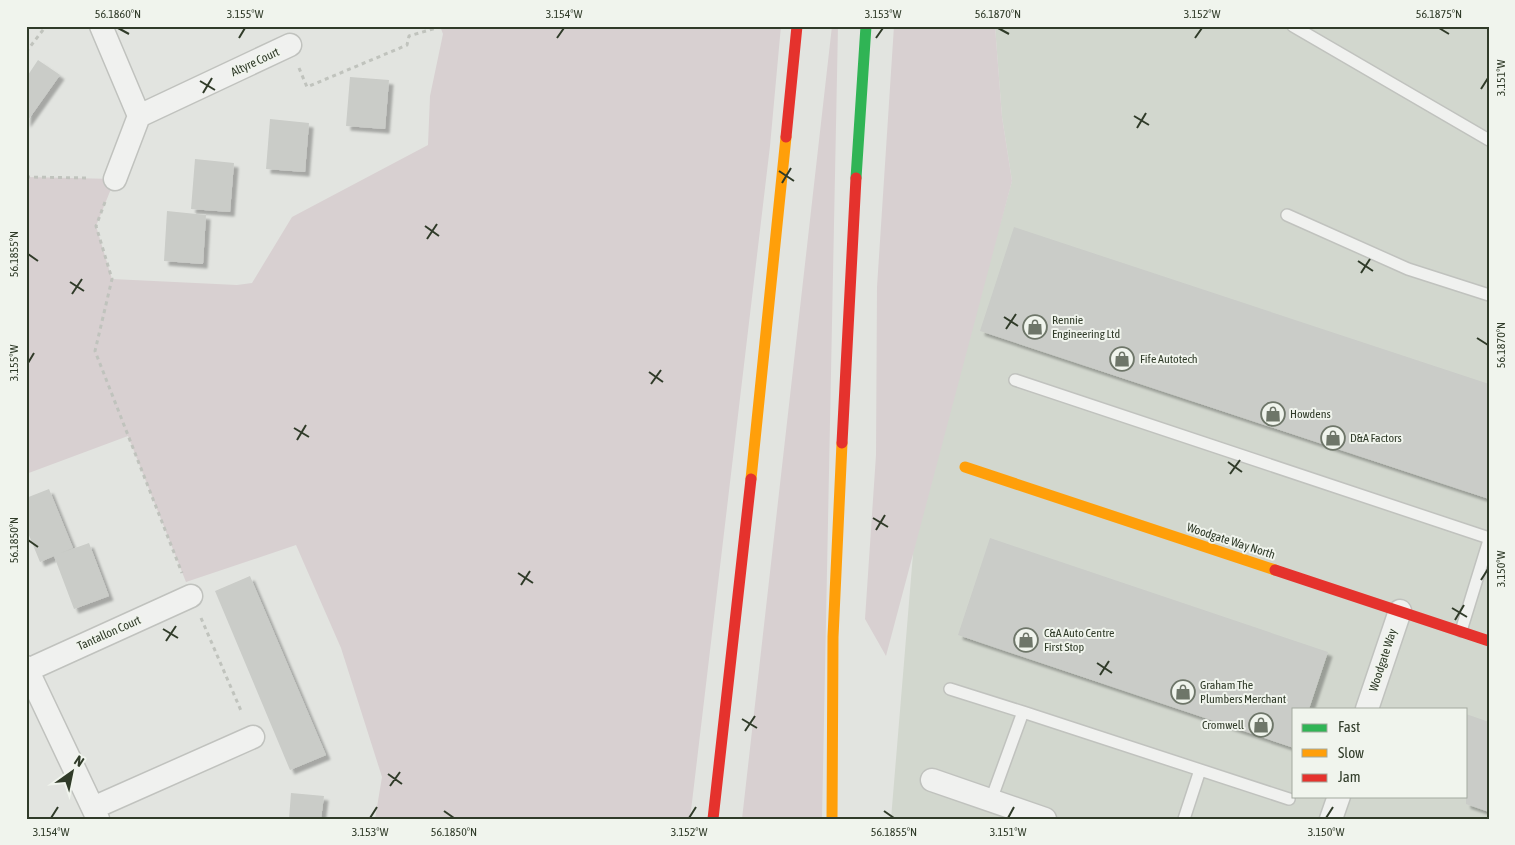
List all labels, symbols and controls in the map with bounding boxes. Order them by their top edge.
text: 56.1860°N [95,7,141,21]
text: 3.155°W [227,7,264,21]
text: 3.154°W [546,7,583,21]
text: 3.153°W [865,7,902,21]
text: 56.1870°N [975,7,1021,21]
text: 3.152°W [1184,7,1221,21]
text: 56.1875°N [1416,7,1462,21]
street label: Altyre Court [229,44,282,79]
text: 3.151°W [1494,59,1508,96]
text: 56.1855°N [7,231,21,277]
place label: Rennie Engineering Ltd [1052,313,1120,341]
shop icon: Rennie Engineering Ltd [1022,314,1048,340]
text: 56.1870°N [1494,322,1508,368]
text: 3.155°W [7,344,21,381]
shop icon: Fife Autotech [1109,346,1135,372]
place label: Fife Autotech [1140,352,1198,366]
shop icon: Howdens [1260,401,1286,427]
place label: Howdens [1290,407,1331,421]
shop icon: D&A Factors [1320,425,1346,451]
place label: D&A Factors [1350,431,1402,445]
text: 56.1850°N [7,517,21,563]
street label: Woodgate Way North [1185,520,1277,562]
text: 3.150°W [1494,550,1508,587]
street label: Tantallon Court [75,613,143,653]
place label: C&A Auto Centre First Stop [1044,626,1115,654]
shop icon: C&A Auto Centre First Stop [1013,627,1039,653]
street label: Woodgate Way [1366,627,1400,693]
place label: Graham The Plumbers Merchant [1200,678,1287,706]
shop icon: Graham The Plumbers Merchant [1170,679,1196,705]
legend [1292,708,1468,798]
shop icon: Cromwell [1248,712,1274,738]
place label: Cromwell [1202,718,1245,732]
text: Fast [1338,718,1360,735]
text: Slow [1338,744,1364,761]
north arrow [48,748,98,798]
text: N [71,752,87,770]
text: Jam [1338,768,1361,785]
text: 3.154°W [33,825,70,839]
text: 3.153°W [352,825,389,839]
text: 56.1850°N [431,825,477,839]
text: 3.152°W [671,825,708,839]
text: 56.1855°N [871,825,917,839]
text: 3.151°W [990,825,1027,839]
text: 3.150°W [1308,825,1345,839]

